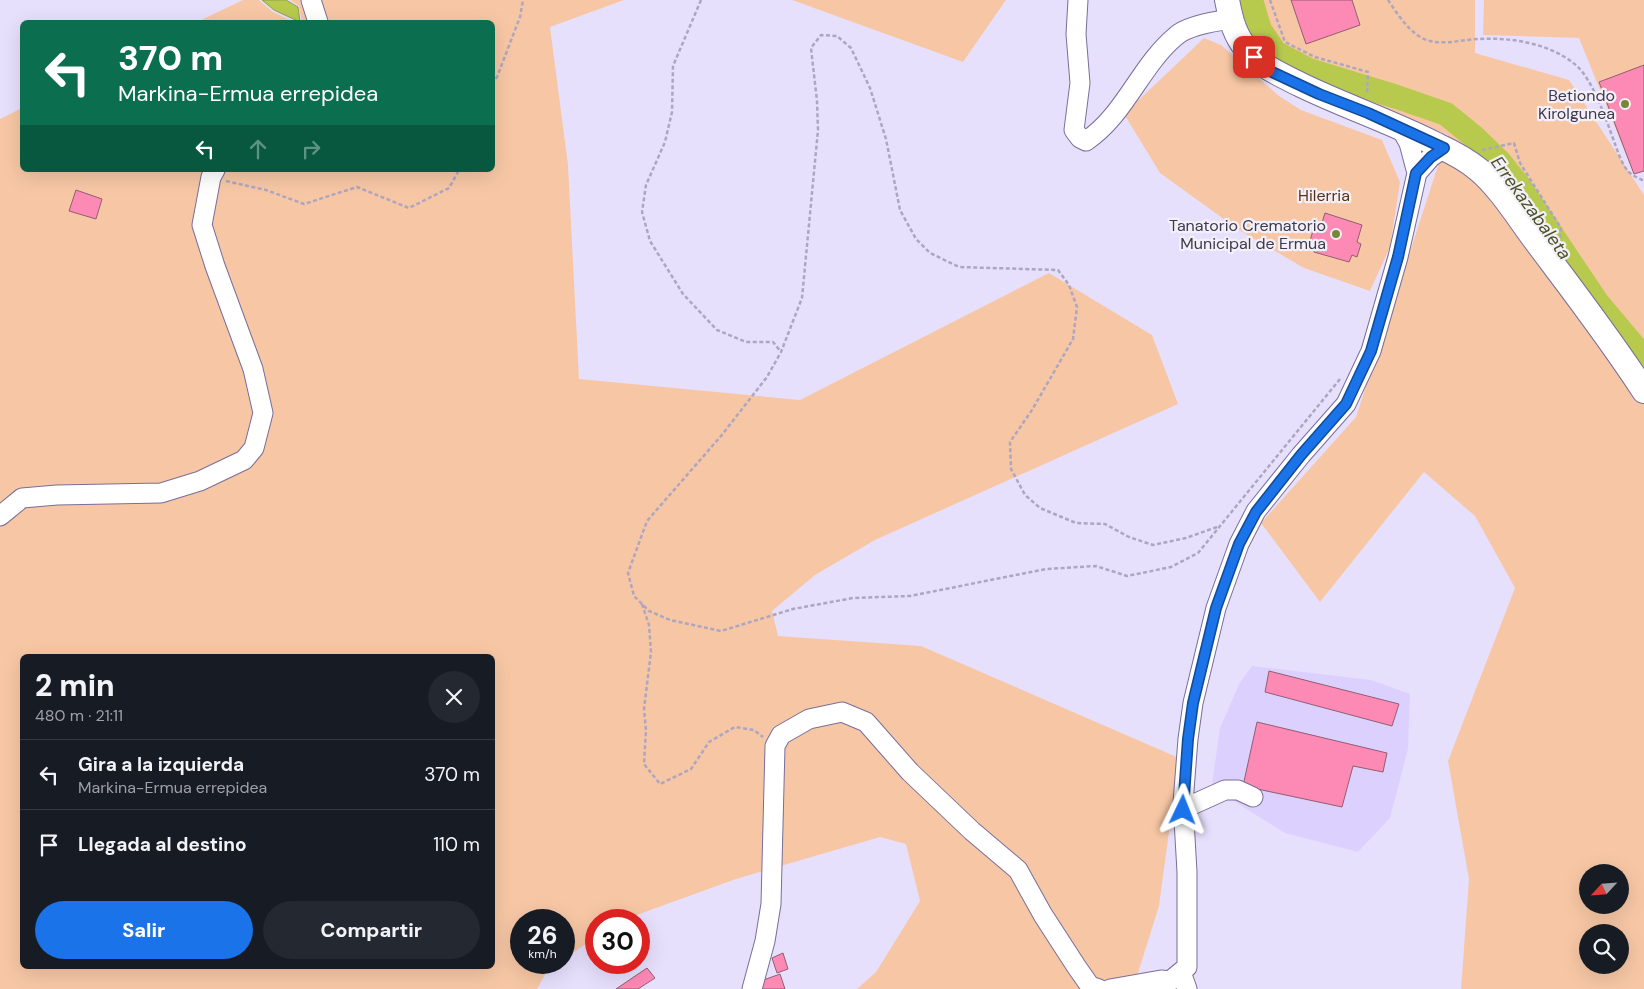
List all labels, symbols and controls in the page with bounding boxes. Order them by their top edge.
text: 370 m [118,35,223,81]
pin [1233,36,1275,78]
icon: left [35,40,100,105]
icon: arrive [1240,43,1268,71]
text: Markina-Ermua errepidea [118,79,378,108]
place label: Betiondo Kirolgunea [1538,85,1615,124]
marker: Betiondo Kirolgunea [1619,98,1631,110]
icon: left [191,135,219,163]
icon: ahead [244,135,272,163]
icon: right [297,135,325,163]
water label: Errekazabaleta [1485,151,1577,265]
park label: Hilerria [1298,185,1350,206]
place label: Tanatorio Crematorio Municipal de Ermua [1169,215,1326,254]
marker: Tanatorio Crematorio Municipal de Ermua [1330,228,1342,240]
text: 2 min [35,666,115,705]
button: close [428,671,480,723]
text: 480 m · 21:11 [35,705,123,726]
text: Gira a la izquierda [78,752,244,777]
icon: left [35,761,63,789]
text: 370 m [424,762,480,787]
text: Markina-Ermua errepidea [78,777,267,798]
position arrow [1156,783,1208,835]
icon: arrive [35,831,63,859]
text: Llegada al destino [78,832,247,857]
text: 110 m [433,832,480,857]
north arrow [1579,864,1629,914]
map controls [1579,864,1629,974]
button: Salir [35,901,253,959]
button: Compartir [263,901,480,959]
speed limit sign: 30 [585,909,650,974]
text: 26 [527,919,558,952]
button: search [1579,924,1629,974]
text: km/h [528,946,557,962]

